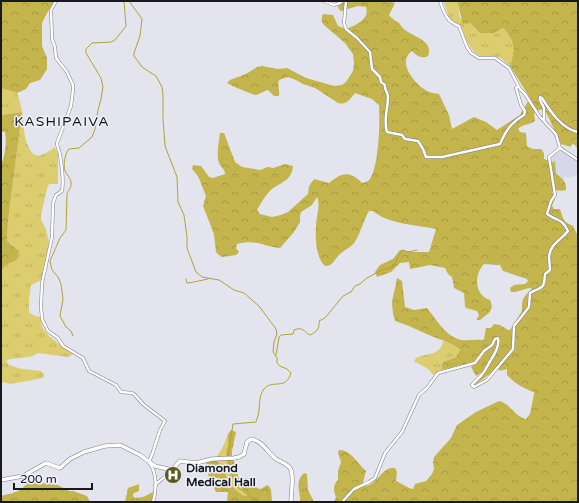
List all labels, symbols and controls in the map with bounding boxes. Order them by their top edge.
district label: KASHIPAIVA [14,113,110,130]
place label: Diamond Medical Hall [186,461,256,489]
scale bar [14,465,92,491]
hospital icon: Diamond Medical Hall [163,465,183,485]
text: 200 m [20,472,57,486]

